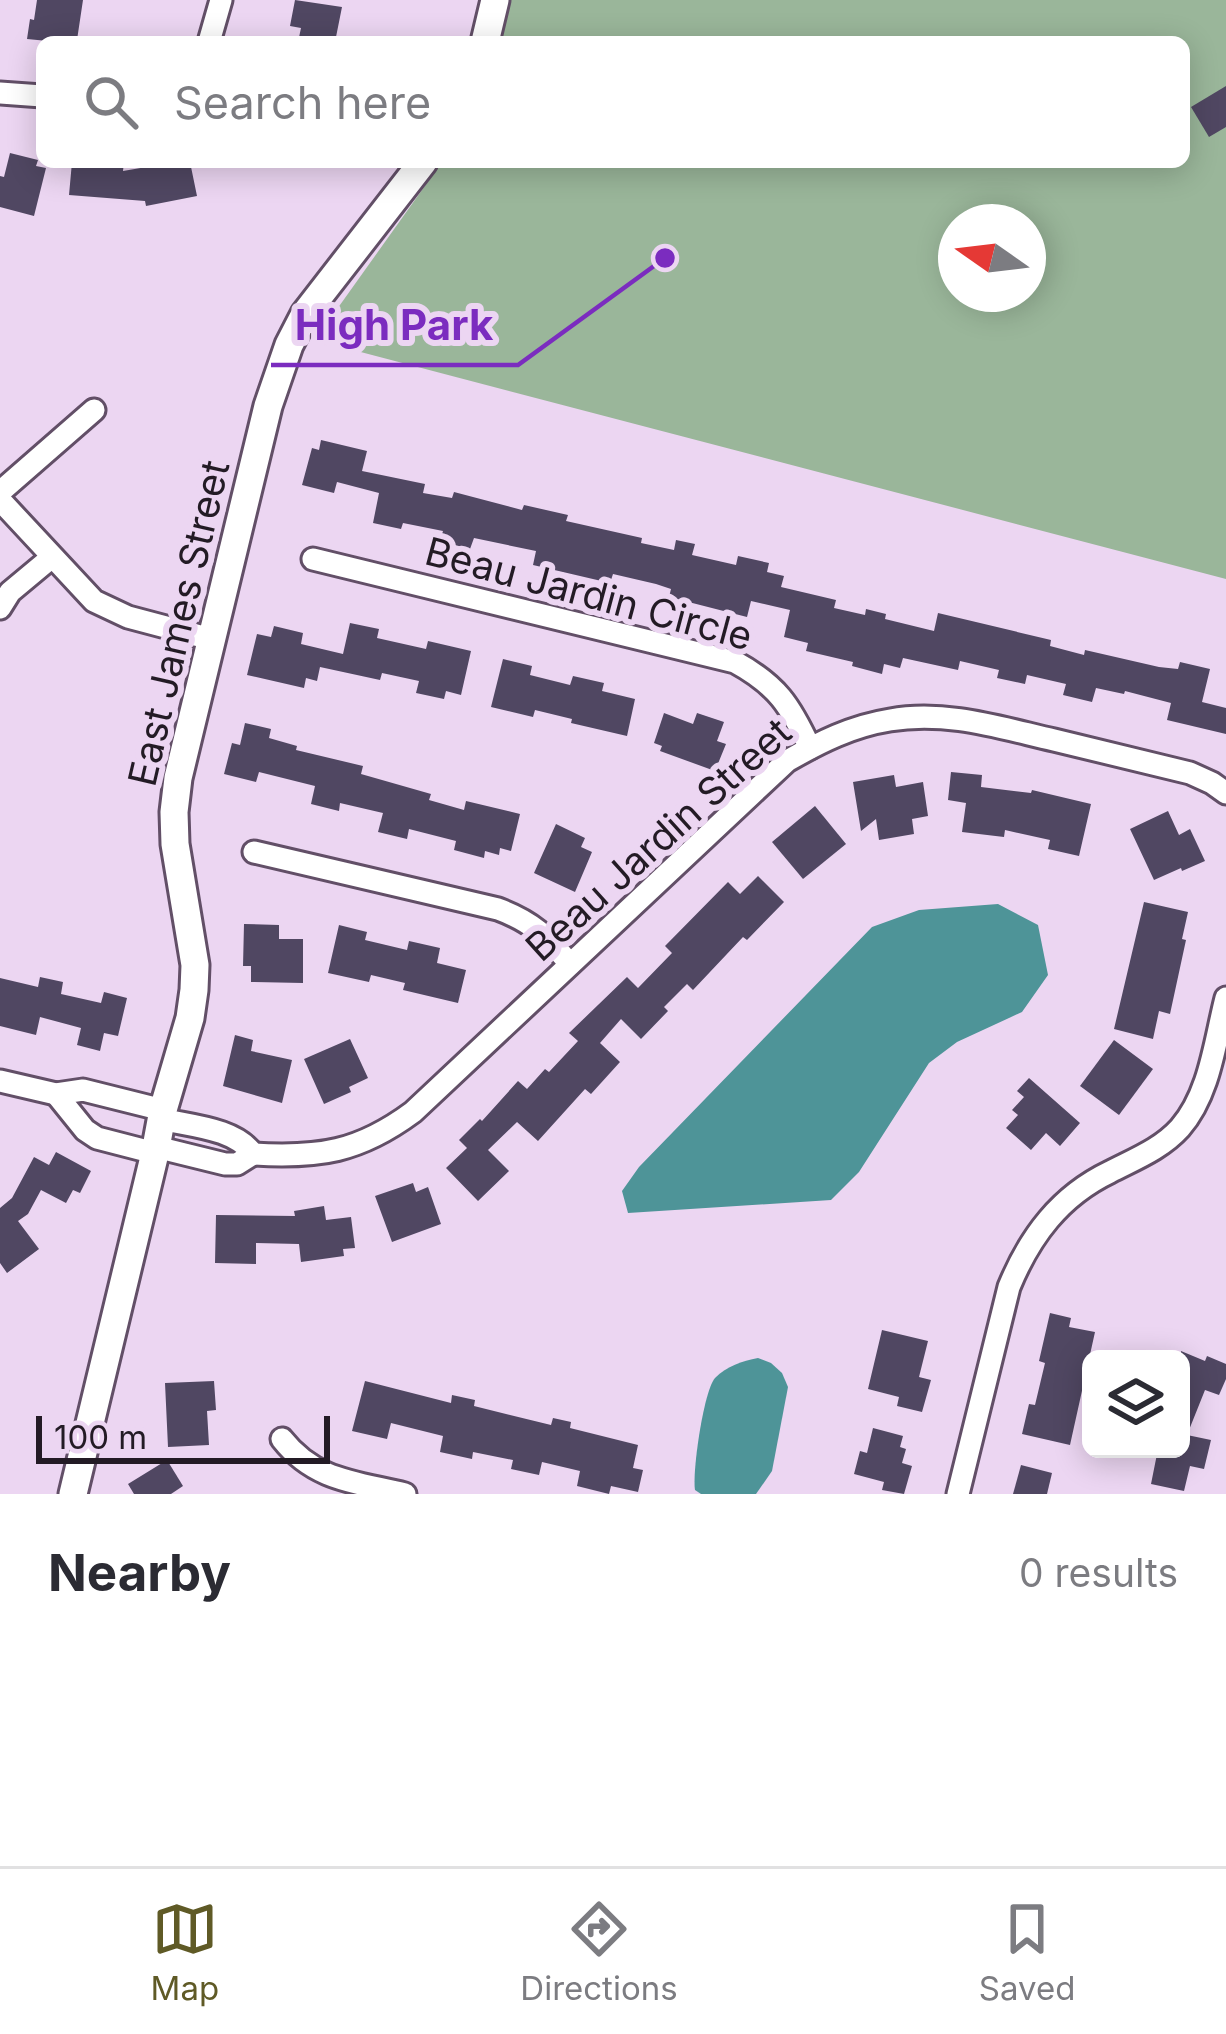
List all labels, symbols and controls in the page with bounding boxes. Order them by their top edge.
search box [36,36,1190,168]
icon: search [78,69,144,135]
text: Search here [174,75,431,130]
north arrow [938,204,1046,312]
callout: High Park [271,287,518,365]
text: High Park [295,299,494,350]
street label: East James Street [118,456,238,790]
street label: Beau Jardin Circle [420,527,758,659]
street label: Beau Jardin Street [516,708,800,970]
map controls [1082,1350,1190,1458]
button: layers [1082,1350,1190,1458]
scale bar [36,1410,330,1463]
text: 100 m [54,1417,147,1457]
text: Nearby [48,1542,231,1603]
text: 0 results [1019,1549,1178,1596]
tab: Map [151,1896,219,2008]
tab: Directions [520,1896,678,2008]
tab: Saved [979,1896,1075,2008]

